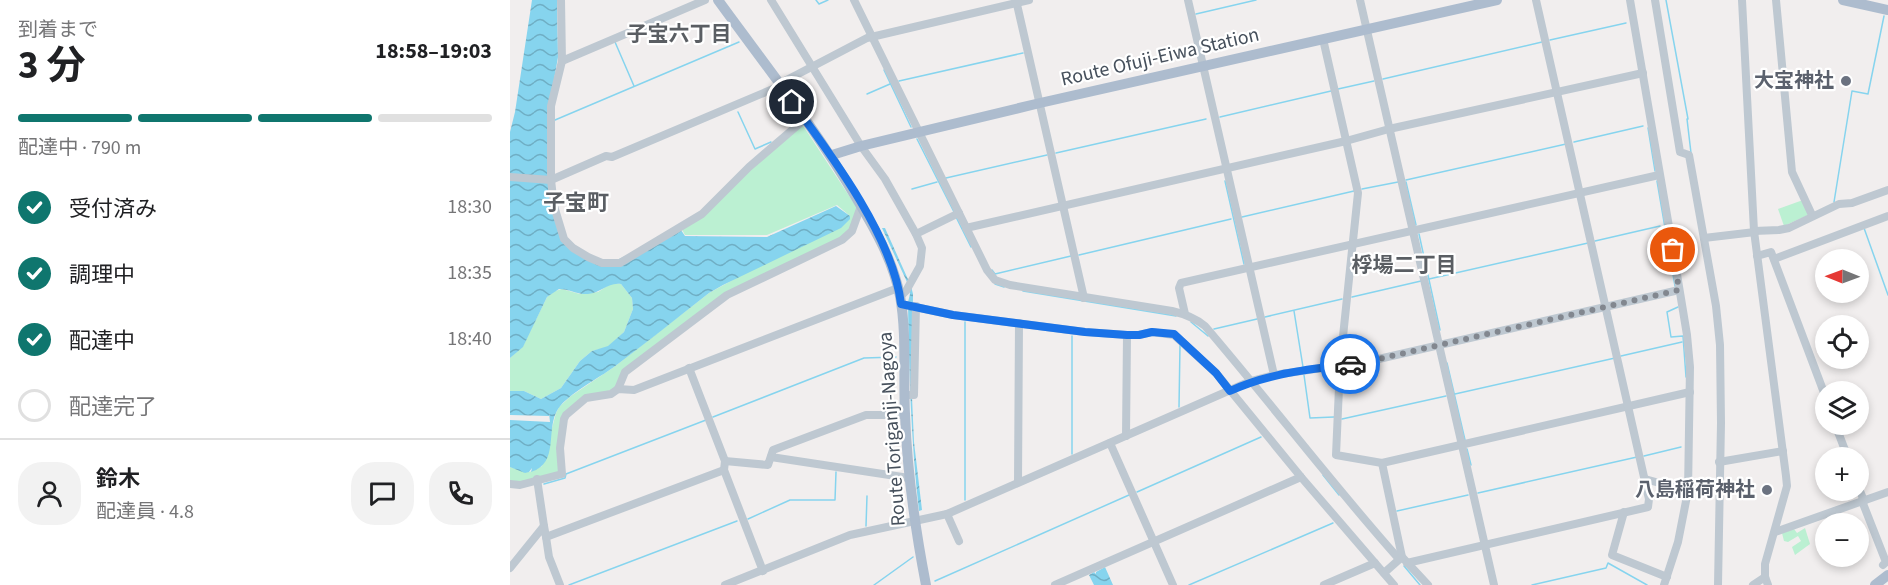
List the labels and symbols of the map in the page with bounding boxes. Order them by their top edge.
district label: 子宝六丁目 [627,19,732,49]
street label: Route Ofuji-Eiwa Station [1058,21,1262,93]
place label: 大宝神社 [1754,67,1834,95]
marker: 大宝神社 [1839,74,1853,88]
pin [766,76,817,127]
district label: 子宝町 [543,187,609,219]
pin [1647,224,1698,275]
north arrow [1815,249,1869,303]
district label: 桴場二丁目 [1352,250,1457,280]
street label: Route Toriganji-Nagoya [871,331,913,527]
courier [1320,334,1380,394]
place label: 八島稲荷神社 [1635,476,1755,504]
marker: 八島稲荷神社 [1760,483,1774,497]

